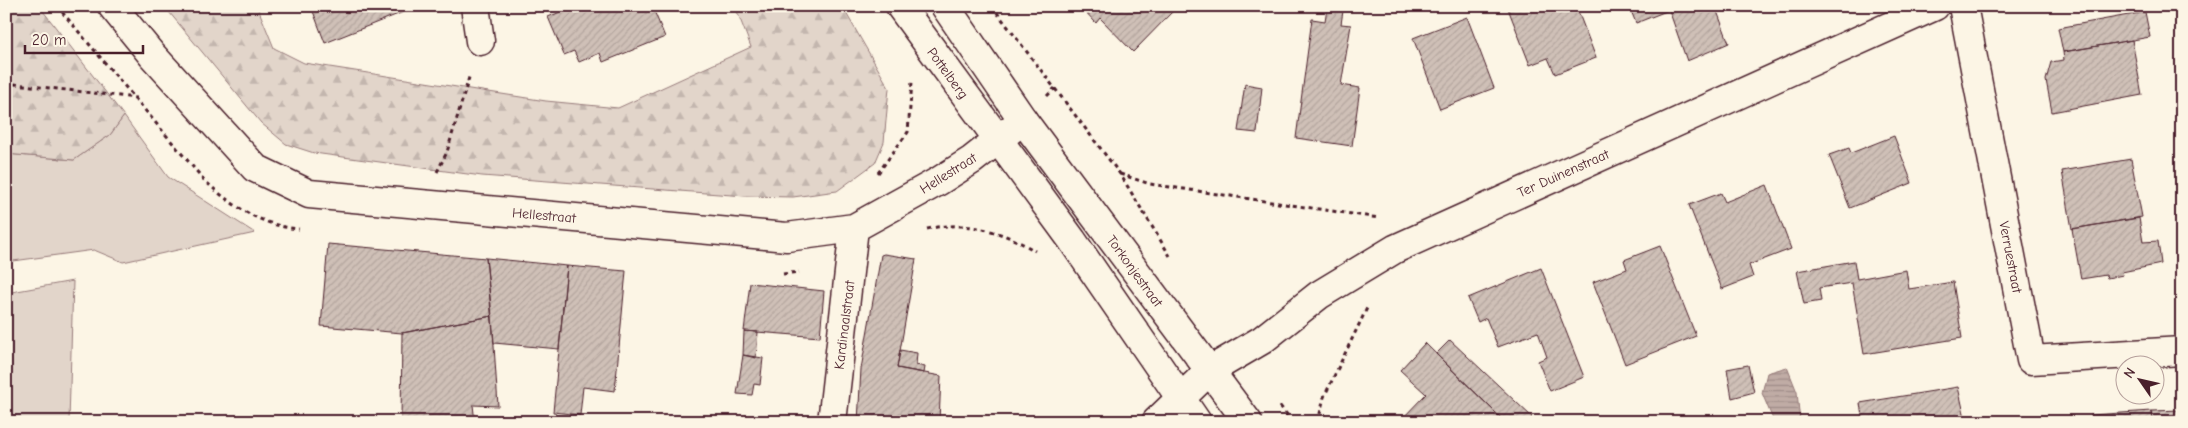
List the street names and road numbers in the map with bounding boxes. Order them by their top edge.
street label: Pottelberg [923,44,972,102]
street label: Ter Duinenstraat [1515,145,1613,201]
street label: Hellestraat [917,149,981,198]
street label: Hellestraat [511,204,577,227]
street label: Verruestraat [1995,220,2026,295]
street label: Torkonjestraat [1103,232,1167,311]
street label: Kardinaalstraat [831,279,859,371]

